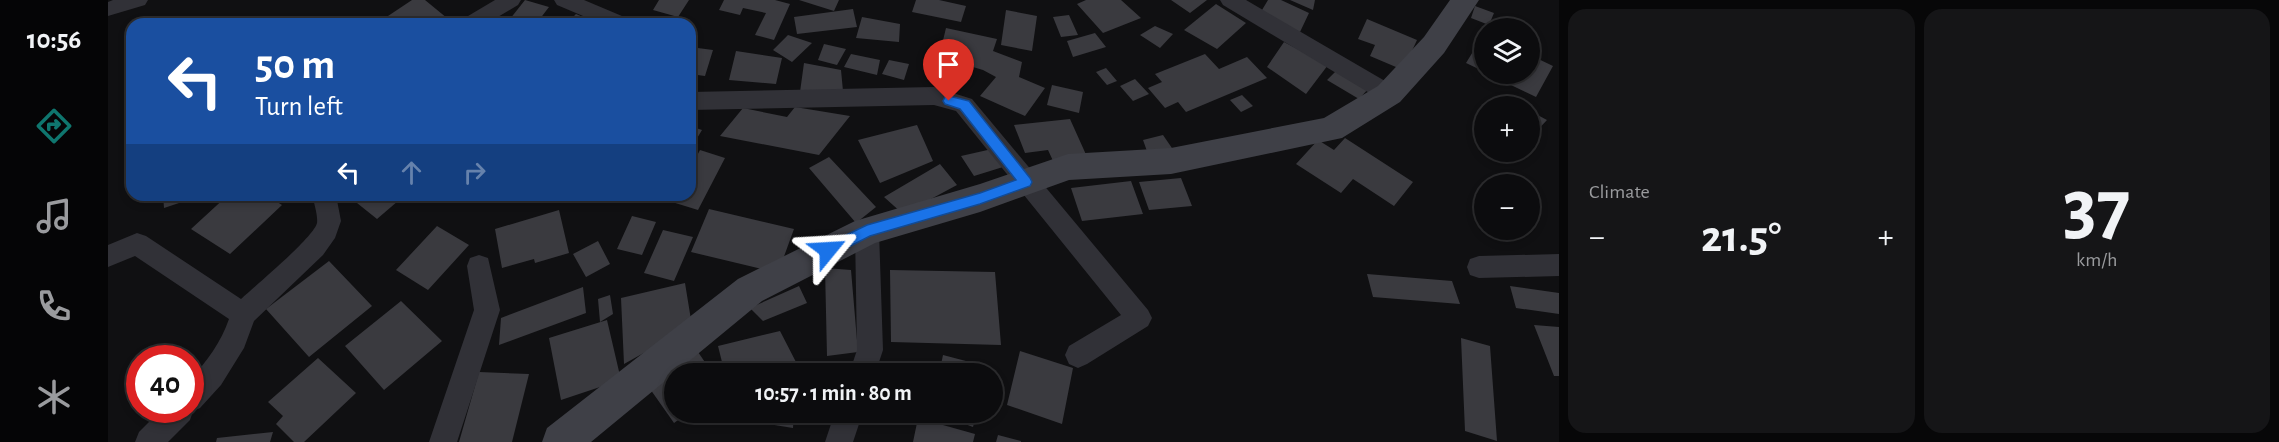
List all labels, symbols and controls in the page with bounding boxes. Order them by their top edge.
map controls [1474,18,1540,240]
button: layers [1474,18,1540,84]
text: 10:56 [27,26,81,53]
pin [923,39,974,101]
icon: left [156,42,234,120]
text: 50 m [255,44,335,86]
icon: arrive [932,48,965,81]
text: Turn left [255,93,343,120]
button: + [1474,96,1540,162]
icon: directions [33,105,75,147]
icon: left [332,156,365,189]
icon: ahead [395,156,428,189]
icon: right [458,156,491,189]
text: 37 [2063,170,2130,248]
button: − [1474,174,1540,240]
text: Climate [1589,182,1650,202]
icon: music [33,195,75,237]
text: 21.5° [1701,215,1781,260]
position arrow [796,218,860,282]
text: − [1589,221,1605,254]
text: + [1878,221,1893,254]
text: km/h [2076,250,2117,270]
icon: phone [33,285,75,327]
speed limit sign: 40 [126,345,204,423]
icon: climate [33,376,75,418]
text: 10:57 · 1 min · 80 m [755,382,912,404]

